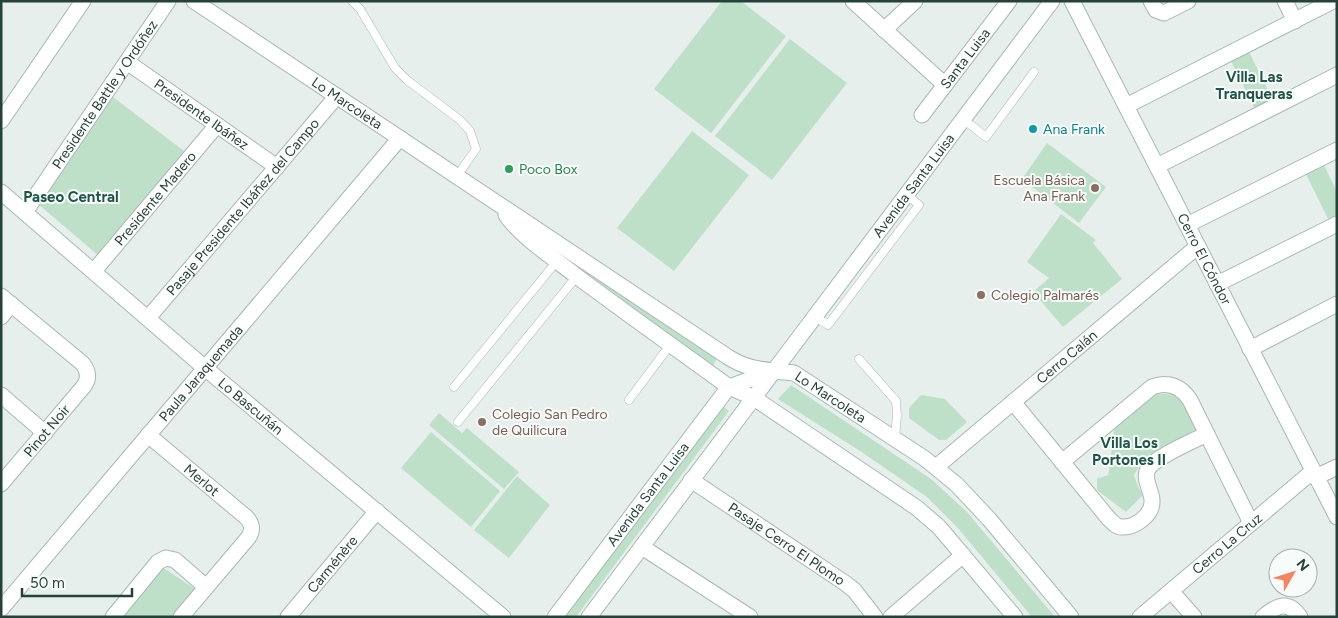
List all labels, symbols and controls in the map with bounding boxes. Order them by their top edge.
street label: Presidente Battle y Ordóñez [48,17,161,172]
street label: Santa Luisa [937,25,994,92]
district label: Villa Las Tranqueras [1216,68,1292,103]
street label: Lo Marcoleta [308,73,386,133]
street label: Presidente Ibáñez [151,75,252,153]
street label: Pasaje Presidente Ibáñez del Campo [163,115,323,299]
place label: Ana Frank [1043,121,1105,138]
marker: Ana Frank [1027,123,1039,135]
street label: Avenida Santa Luisa [869,130,958,241]
street label: Presidente Madero [111,148,200,249]
place label: Poco Box [519,161,578,178]
marker: Poco Box [503,163,515,175]
place label: Escuela Básica Ana Frank [993,172,1085,205]
marker: Escuela Básica Ana Frank [1089,182,1101,194]
district label: Paseo Central [23,188,119,206]
street label: Cerro El Cóndor [1174,210,1235,308]
place label: Colegio Palmarés [991,287,1099,304]
marker: Colegio Palmarés [975,289,987,301]
street label: Paula Jaraquemada [155,322,246,425]
street label: Cerro Calán [1033,326,1101,387]
street label: Lo Marcoleta [792,368,869,426]
street label: Lo Bascuñán [215,374,287,438]
street label: Pinot Noir [20,401,74,461]
place label: Colegio San Pedro de Quilicura [492,406,608,439]
marker: Colegio San Pedro de Quilicura [476,416,488,428]
district label: Villa Los Portones II [1092,434,1166,469]
street label: Avenida Santa Luisa [603,439,692,549]
street label: Merlot [181,460,223,500]
street label: Pasaje Cerro El Plomo [725,499,848,589]
street label: Cerro La Cruz [1189,509,1266,578]
street label: Carménère [304,532,361,596]
north arrow [1268,548,1318,598]
text: N [1293,556,1313,575]
scale bar [22,566,132,598]
text: 50 m [30,574,65,592]

